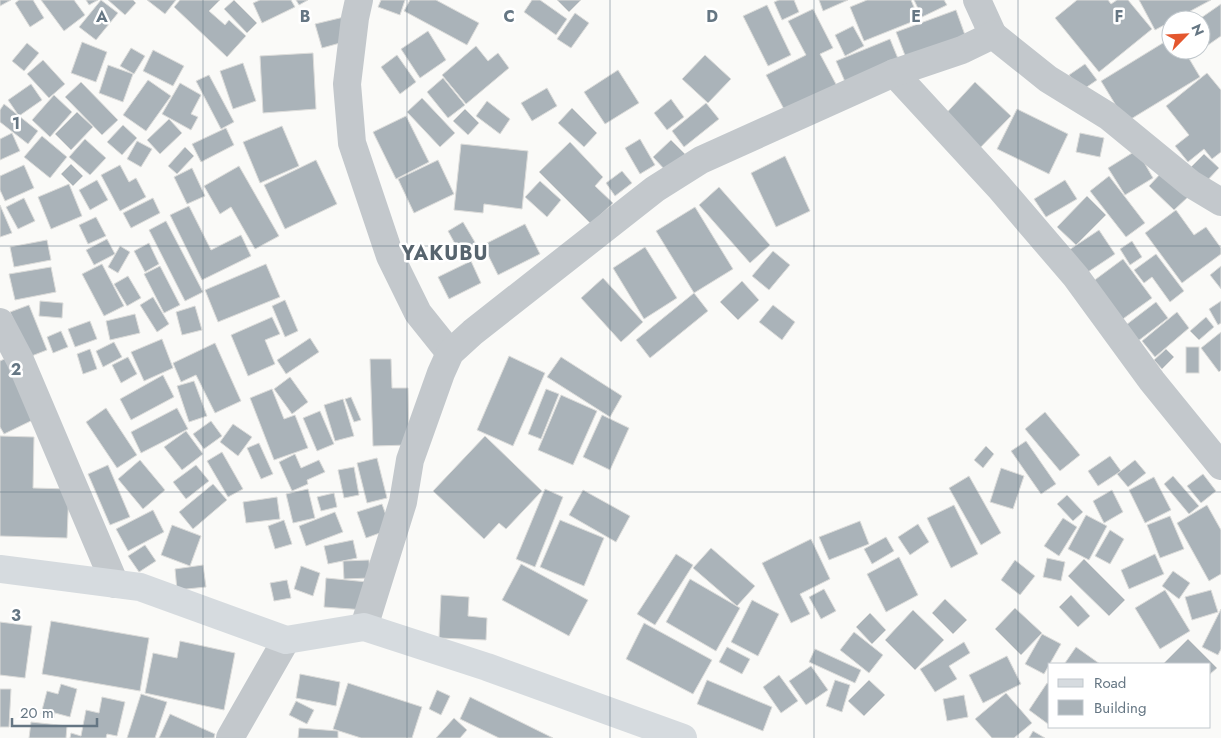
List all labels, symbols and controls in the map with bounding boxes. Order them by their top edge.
text: A [95,5,108,28]
text: B [300,5,310,28]
text: C [503,5,515,28]
text: D [706,5,718,28]
text: E [911,5,921,28]
text: F [1115,5,1123,28]
north arrow [1161,10,1211,60]
text: N [1186,21,1209,39]
text: 1 [12,112,20,135]
district label: YAKUBU [400,239,489,268]
text: 2 [11,358,21,381]
text: 3 [11,604,21,627]
legend [1048,663,1211,728]
text: Road [1094,672,1126,694]
scale bar [12,696,98,728]
text: Building [1094,697,1146,719]
text: 20 m [20,702,54,724]

